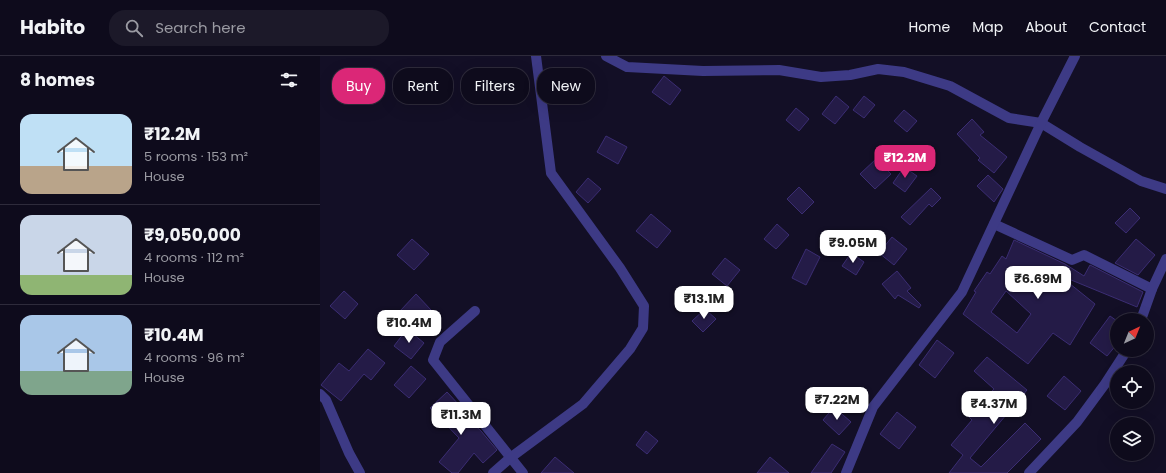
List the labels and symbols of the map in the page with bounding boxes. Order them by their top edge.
pin: ₹12.2M [872,145,938,179]
pin: ₹9.05M [820,230,886,264]
pin: ₹6.69M [1005,266,1071,300]
pin: ₹13.1M [671,286,737,320]
pin: ₹10.4M [376,310,442,344]
north arrow [1110,313,1154,357]
pin: ₹7.22M [804,387,870,421]
pin: ₹4.37M [961,391,1027,425]
pin: ₹11.3M [428,402,494,436]

